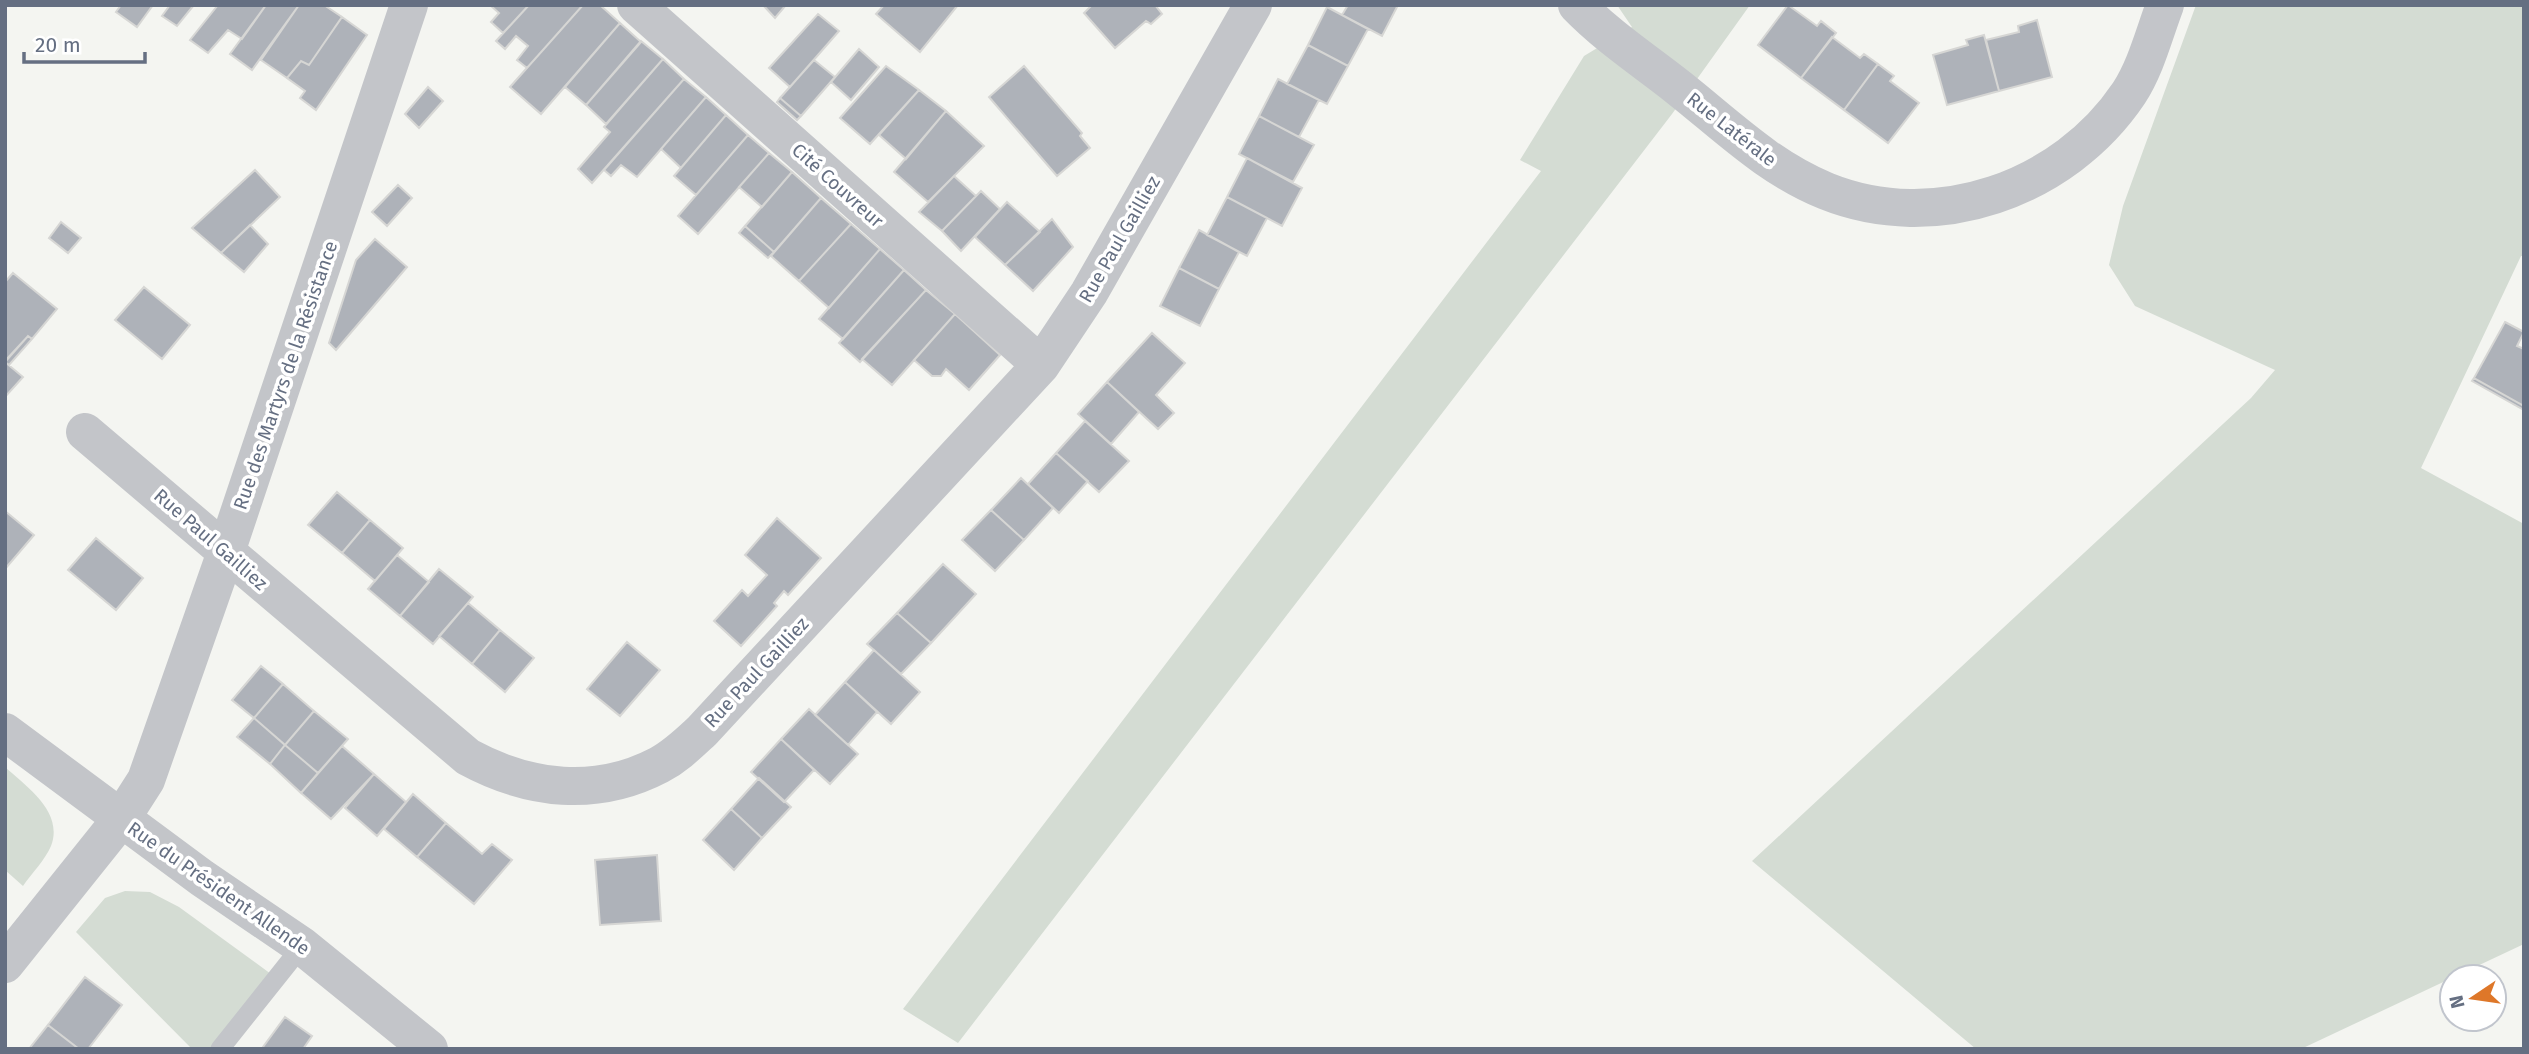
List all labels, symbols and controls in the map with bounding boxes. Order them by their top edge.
scale bar [24,21,145,65]
text: 20 m [35,32,81,58]
street label: Rue Latérale [1682,87,1781,171]
street label: Cité Couvreur [787,138,889,233]
street label: Rue Paul Gailliez [1074,172,1165,307]
street label: Rue des Martyrs de la Résistance [229,238,342,513]
street label: Rue Paul Gailliez [149,484,272,595]
street label: Rue Paul Gailliez [699,612,813,732]
street label: Rue du Président Allende [123,817,314,960]
north arrow [2438,963,2508,1033]
text: N [2444,993,2470,1010]

